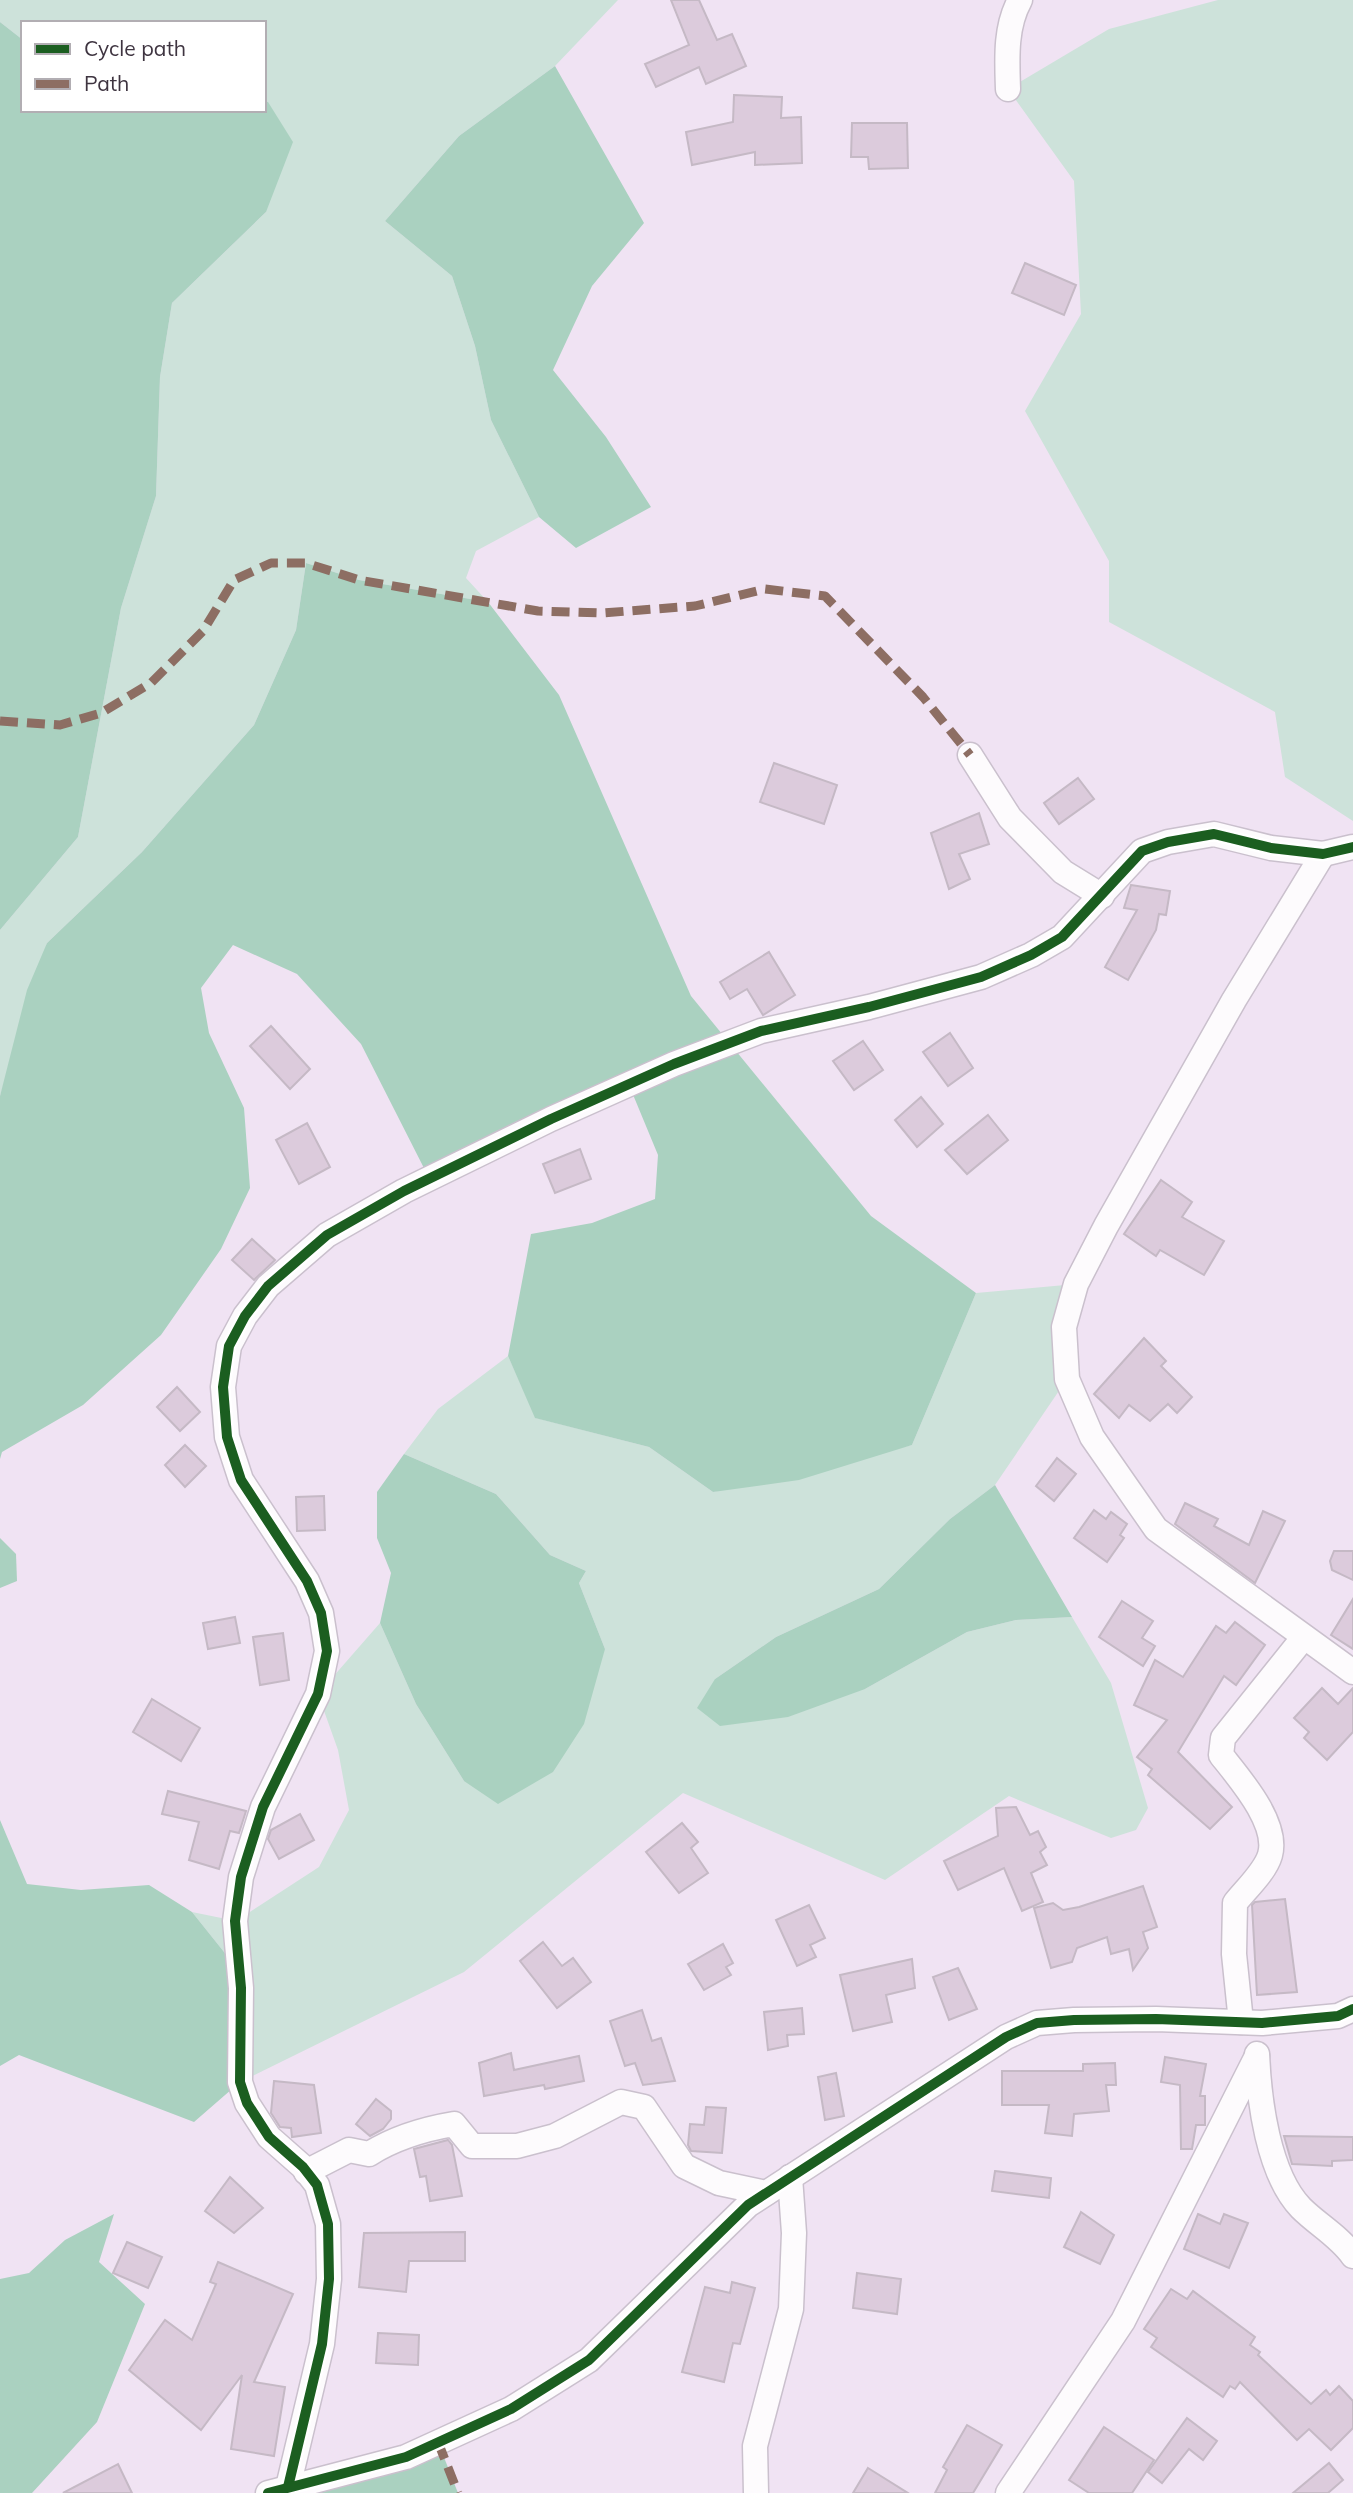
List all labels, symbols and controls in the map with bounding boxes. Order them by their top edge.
legend [21,21,266,112]
text: Cycle path [84,35,186,61]
text: Path [84,70,129,96]

